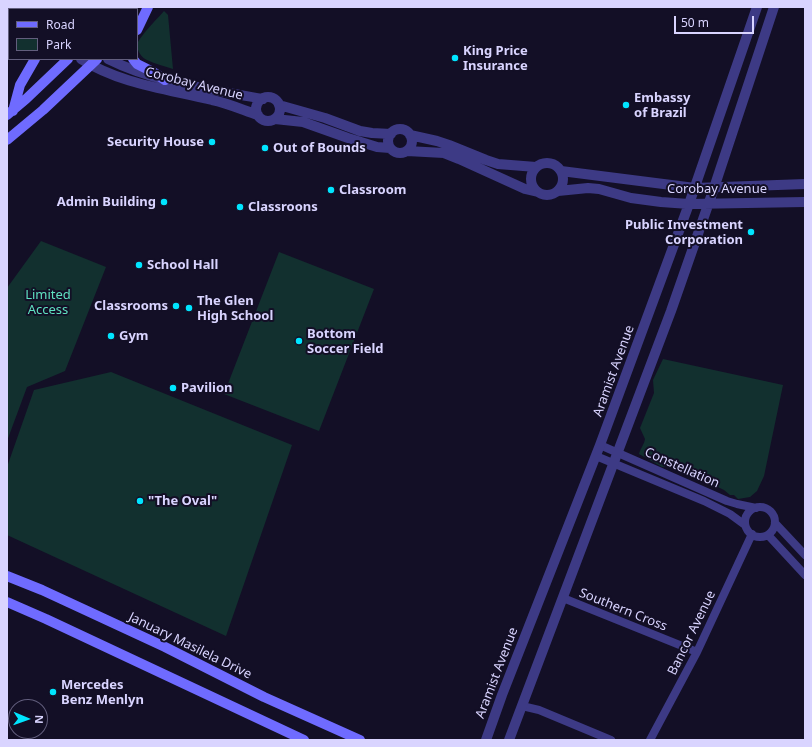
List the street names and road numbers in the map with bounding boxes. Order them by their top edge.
street label: Corobay Avenue [144,64,244,104]
street label: Corobay Avenue [667,181,767,197]
street label: Aramist Avenue [590,323,638,419]
street label: Constellation [642,445,722,491]
street label: Southern Cross [577,585,669,635]
street label: Bancor Avenue [665,588,719,678]
street label: January Masilela Drive [126,609,254,683]
street label: Aramist Avenue [472,625,522,721]

